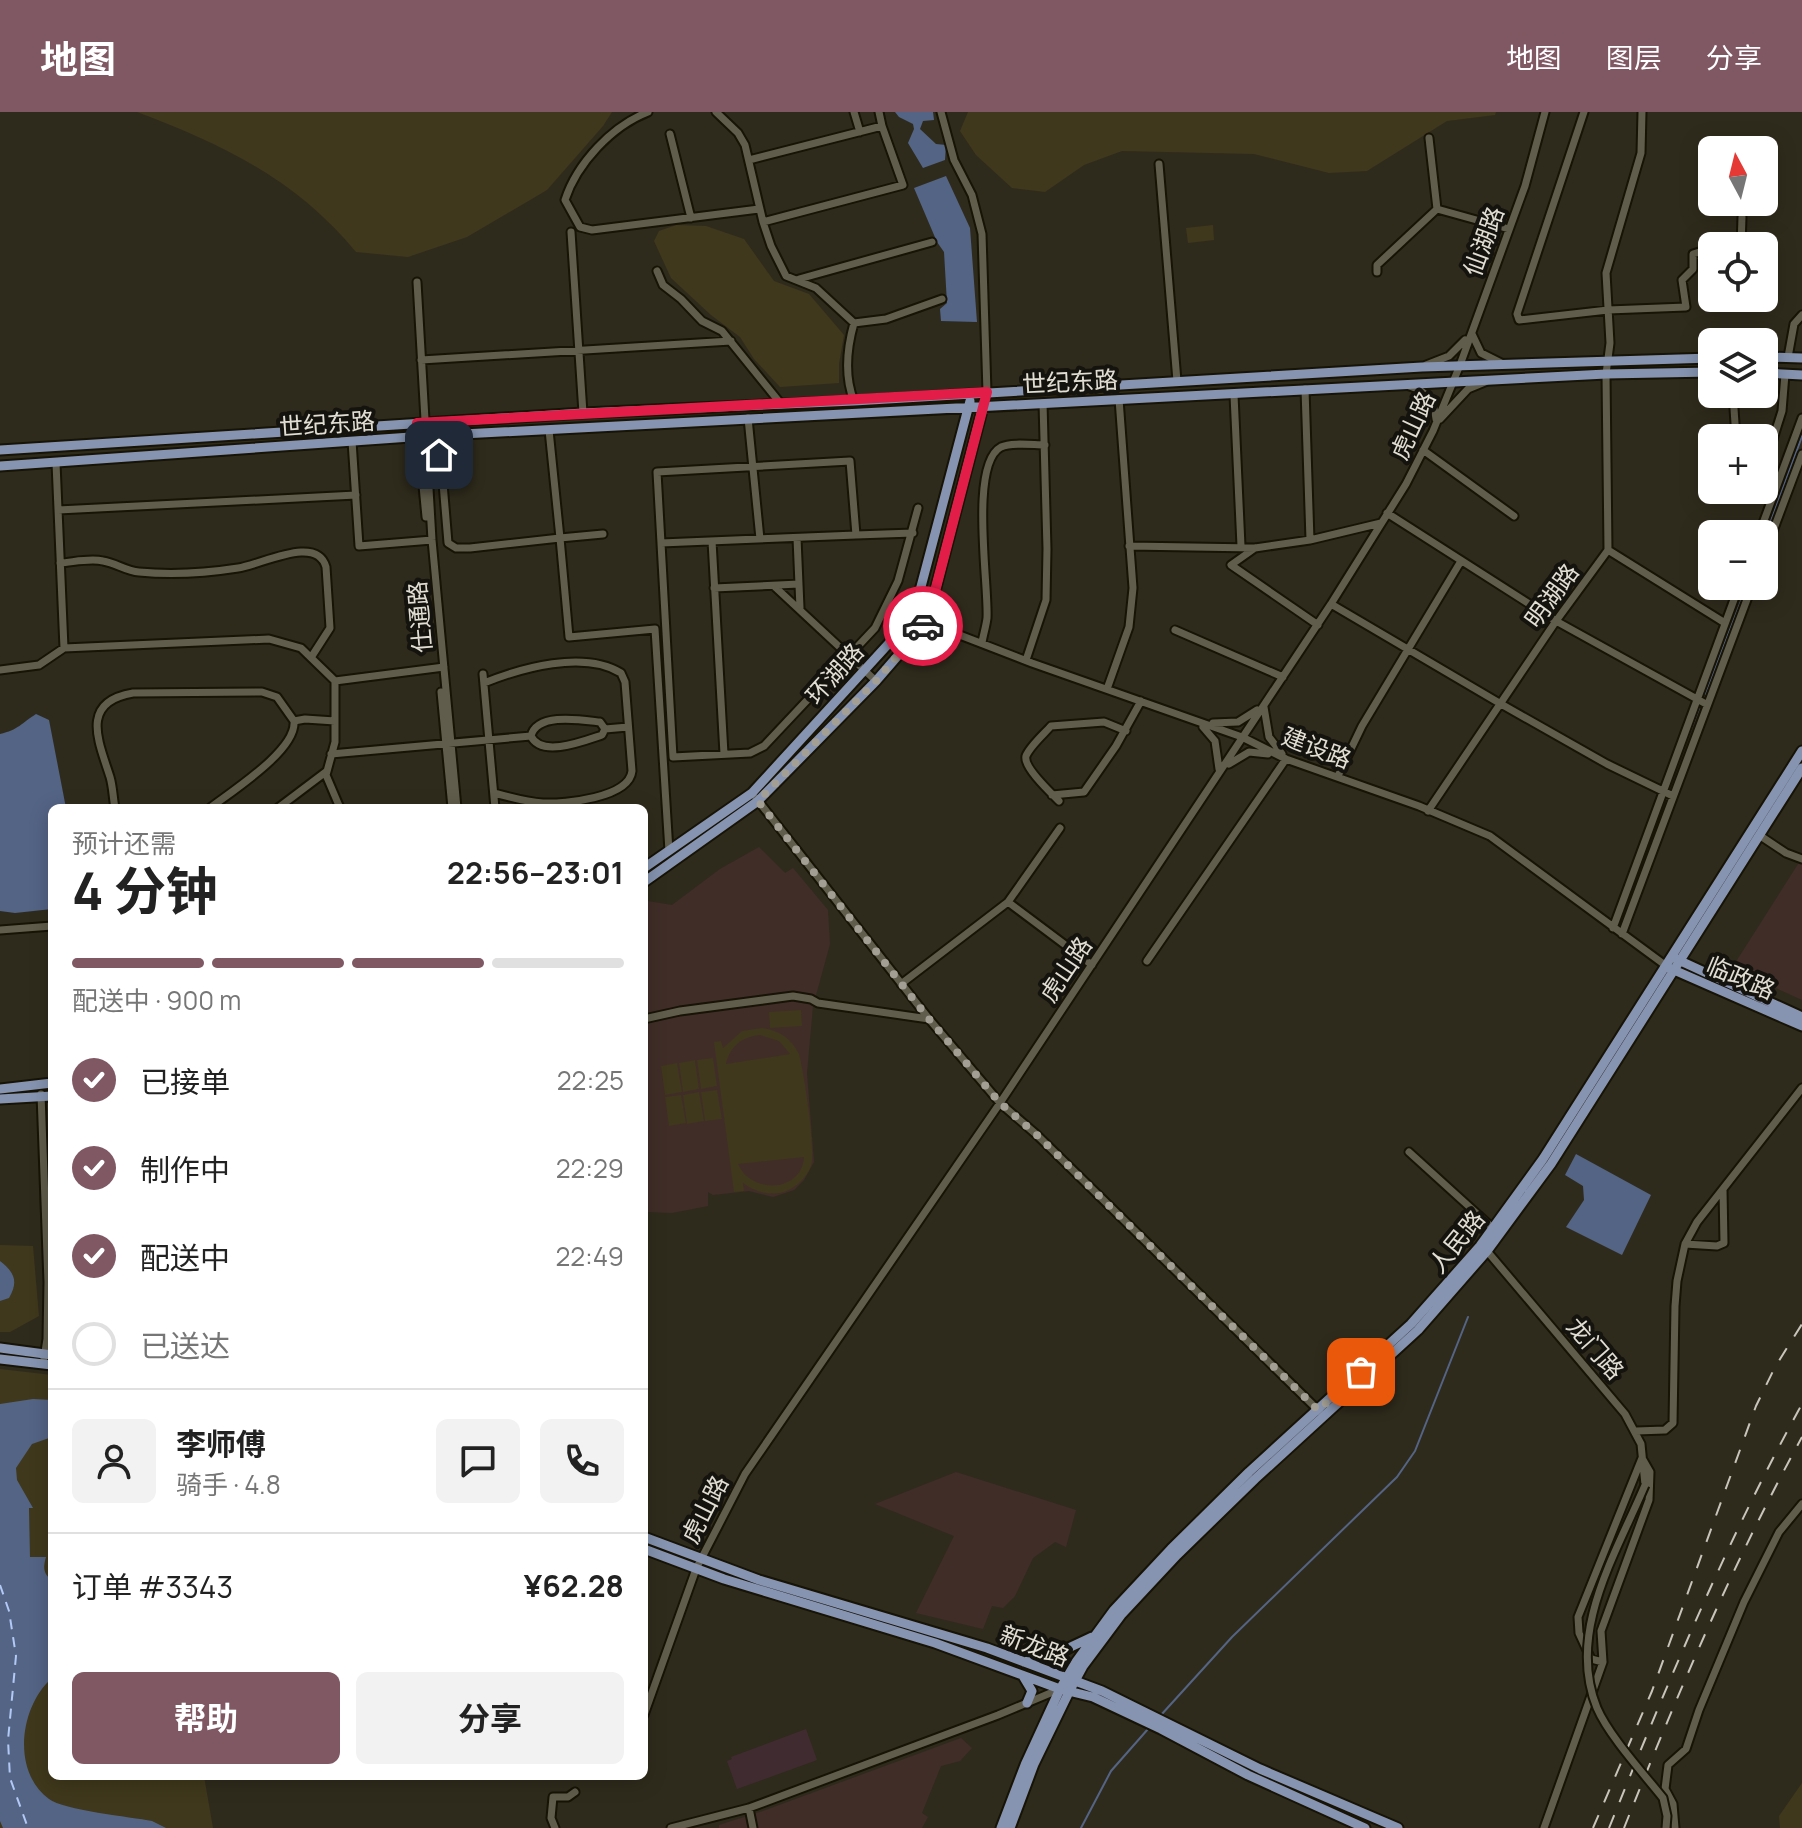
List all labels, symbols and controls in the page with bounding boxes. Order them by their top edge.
text: 地图 [40,32,116,84]
text: 地图 [1506,38,1562,76]
text: 图层 [1606,38,1662,76]
text: 分享 [1706,38,1762,76]
north arrow [1698,136,1778,216]
map controls [1698,136,1778,600]
street label: 仙湖路 [1455,202,1511,280]
button: locate [1698,232,1778,312]
button: layers [1698,328,1778,408]
street label: 世纪东路 [1021,362,1119,400]
street label: 虎山路 [1382,385,1442,465]
street label: 世纪东路 [278,403,376,443]
pin [405,421,473,489]
button: + [1698,424,1778,504]
icon: home [417,433,461,477]
button: − [1698,520,1778,600]
street label: 明湖路 [1516,556,1586,634]
street label: 仕通路 [399,580,439,654]
courier [883,586,963,666]
icon: car [901,604,945,648]
street label: 环湖路 [798,635,870,711]
street label: 建设路 [1277,719,1357,775]
text: 预计还需 [72,825,176,861]
text: 22:56–23:01 [447,852,624,893]
text: 4 分钟 [72,855,218,926]
street label: 虎山路 [1031,930,1099,1008]
street label: 临政路 [1701,948,1781,1006]
text: 配送中 · 900 m [72,982,241,1018]
icon: check [72,1058,116,1102]
text: 已接单 [140,1061,230,1102]
text: 22:25 [557,1062,624,1098]
icon: check [72,1146,116,1190]
text: 制作中 [140,1149,230,1190]
text: 22:29 [556,1150,624,1186]
street label: 人民路 [1421,1203,1491,1279]
icon: check [72,1234,116,1278]
text: 配送中 [140,1237,230,1278]
text: 22:49 [555,1238,624,1274]
street label: 龙门路 [1560,1310,1632,1386]
text: 已送达 [140,1325,230,1366]
pin [1327,1338,1395,1406]
icon: bag [1339,1350,1383,1394]
button: person [72,1419,156,1503]
button: chat [436,1419,520,1503]
button: phone [540,1419,624,1503]
text: 李师傅 [176,1423,266,1464]
text: 骑手 · 4.8 [176,1466,281,1502]
street label: 虎山路 [673,1469,735,1549]
text: ¥62.28 [524,1565,624,1606]
text: 订单 #3343 [72,1566,233,1607]
street label: 新龙路 [995,1617,1075,1673]
button: 帮助 [72,1672,340,1764]
button: 分享 [356,1672,624,1764]

